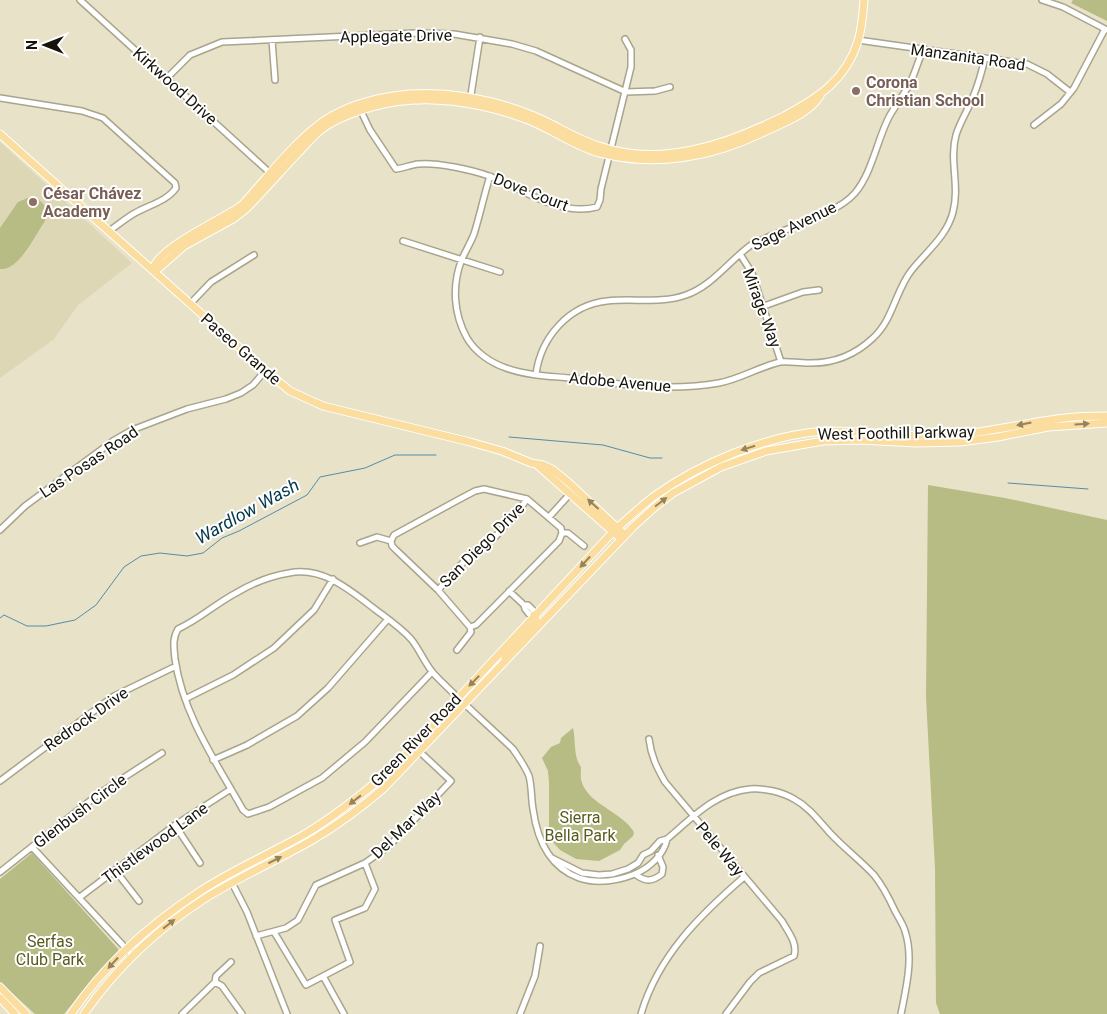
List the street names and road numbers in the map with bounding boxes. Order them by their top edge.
street label: Applegate Drive [340,26,452,46]
street label: Manzanita Road [909,40,1027,74]
street label: Kirkwood Drive [129,43,221,129]
street label: Dove Court [491,169,571,215]
street label: Sage Avenue [749,197,839,255]
street label: Mirage Way [739,266,785,351]
street label: Paseo Grande [197,309,285,389]
street label: Adobe Avenue [568,368,672,396]
street label: Las Posas Road [36,422,142,502]
street label: West Foothill Parkway [817,422,975,444]
street label: San Diego Drive [436,499,528,591]
street label: Redrock Drive [40,683,132,755]
street label: Green River Road [367,690,465,790]
street label: Glenbush Circle [30,770,130,852]
street label: Del Mar Way [367,787,445,863]
street label: Thistlewood Lane [98,798,212,888]
street label: Pele Way [692,818,748,880]

